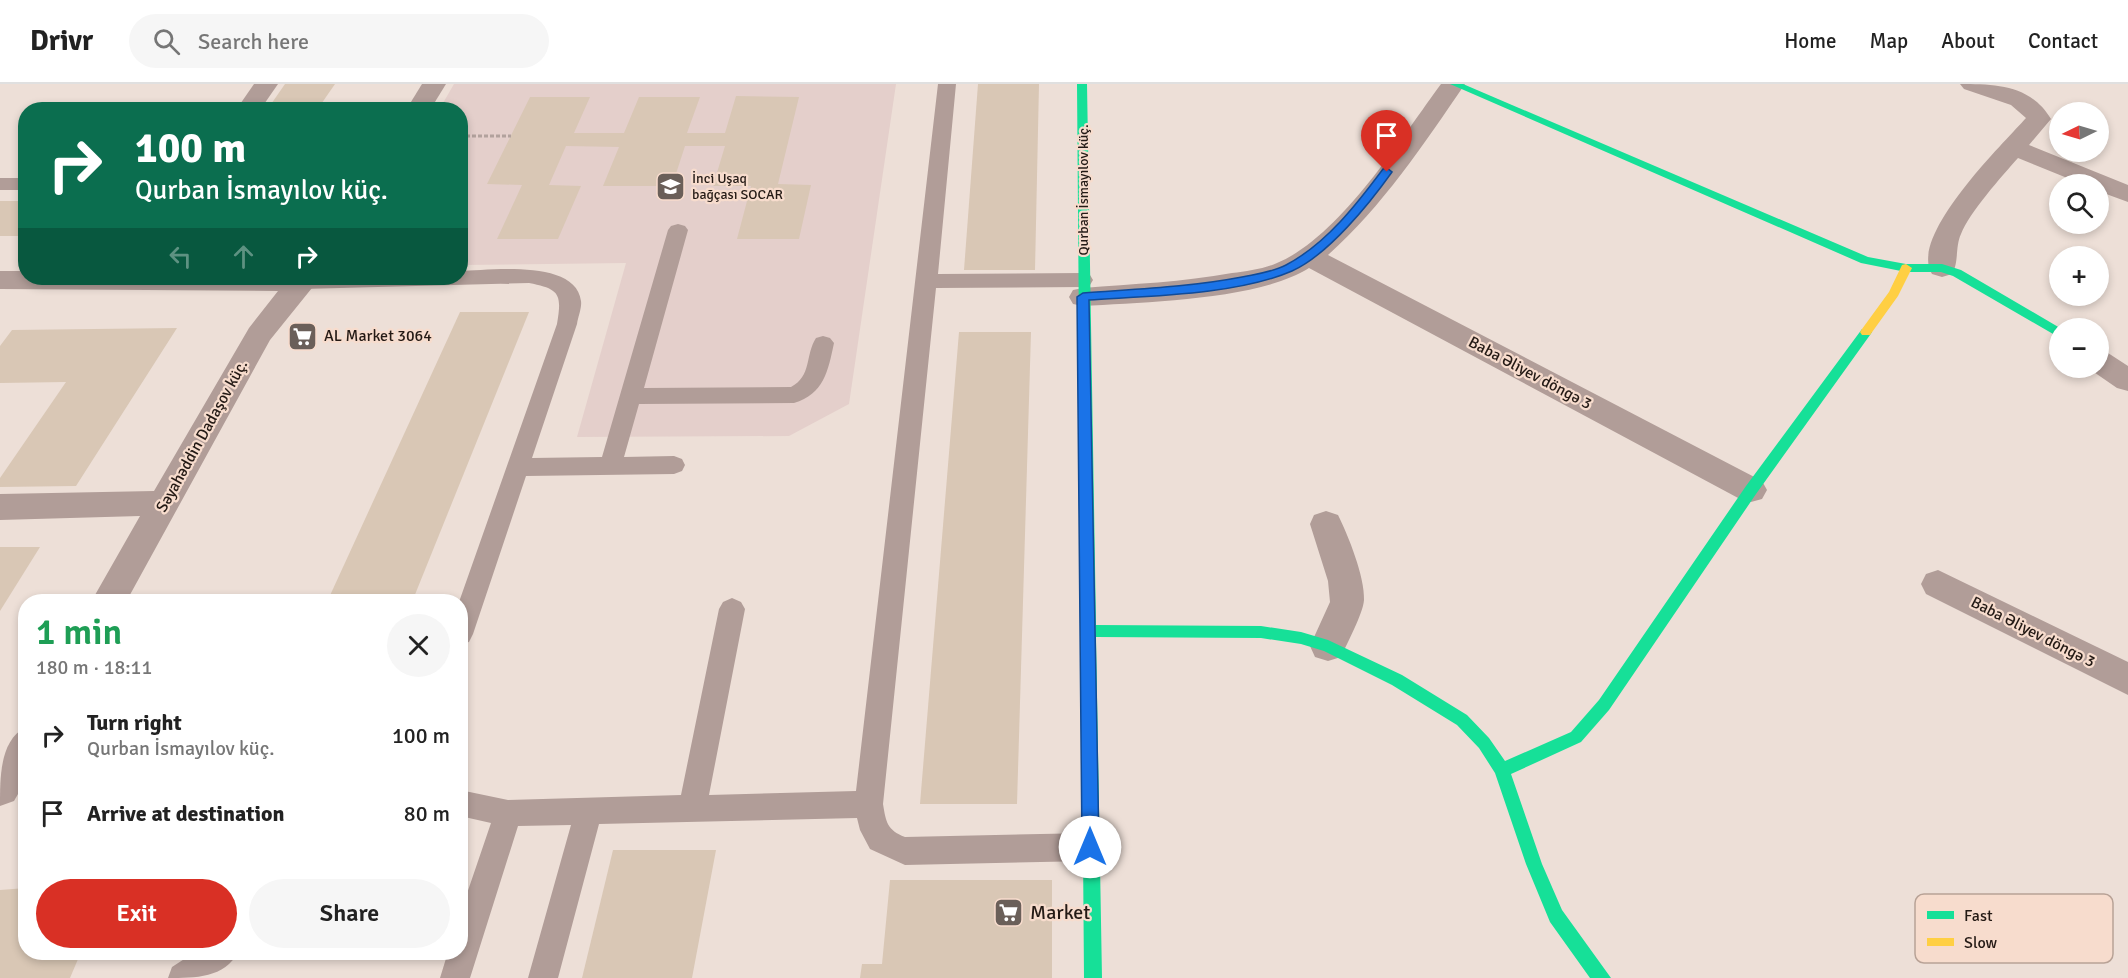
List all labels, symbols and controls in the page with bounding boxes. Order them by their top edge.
search box [129,14,549,68]
text: Drivr [30,24,93,58]
icon: search [150,25,183,58]
text: Search here [198,28,309,55]
text: Home [1784,28,1837,54]
text: Map [1870,28,1908,54]
text: About [1941,28,1995,54]
text: Contact [2028,28,2098,54]
north arrow [2049,102,2109,162]
map controls [2049,102,2109,378]
pin [1361,110,1412,172]
icon: arrive [1370,119,1403,152]
text: 100 m [135,123,246,174]
street label: Qurban İsmayılov küç. [1075,124,1092,256]
icon: right [36,126,114,204]
school or university icon: İnci Uşaq bağçası SOCAR [655,170,687,202]
place label: İnci Uşaq bağçası SOCAR [692,170,783,203]
text: Qurban İsmayılov küç. [135,174,388,207]
button: search [2049,174,2109,234]
icon: left [164,240,197,273]
icon: ahead [227,240,260,273]
icon: right [290,240,323,273]
button: + [2049,246,2109,306]
button: − [2049,318,2109,378]
supermarket icon: AL Market 3064 [287,320,319,352]
place label: AL Market 3064 [324,326,432,346]
street label: Baba Əliyev döngə 3 [1465,332,1595,414]
street label: Səyahəddin Dadaşov küç. [152,356,252,516]
street label: Baba Əliyev döngə 3 [1967,592,2099,672]
text: 1 min [36,610,122,655]
button: close [387,614,450,677]
text: 180 m · 18:11 [36,655,152,680]
text: Turn right [87,709,182,736]
icon: right [36,719,69,752]
text: 100 m [392,722,450,749]
text: Qurban İsmayılov küç. [87,736,274,761]
icon: arrive [36,797,69,830]
text: Arrive at destination [87,800,284,827]
text: 80 m [404,800,450,827]
position arrow [1058,815,1122,879]
button: Exit [36,879,237,948]
button: Share [249,879,450,948]
legend [1915,894,2113,963]
supermarket icon: Market [993,896,1025,928]
place label: Market [1030,900,1090,925]
text: Fast [1964,906,1993,926]
text: Slow [1964,933,1998,953]

